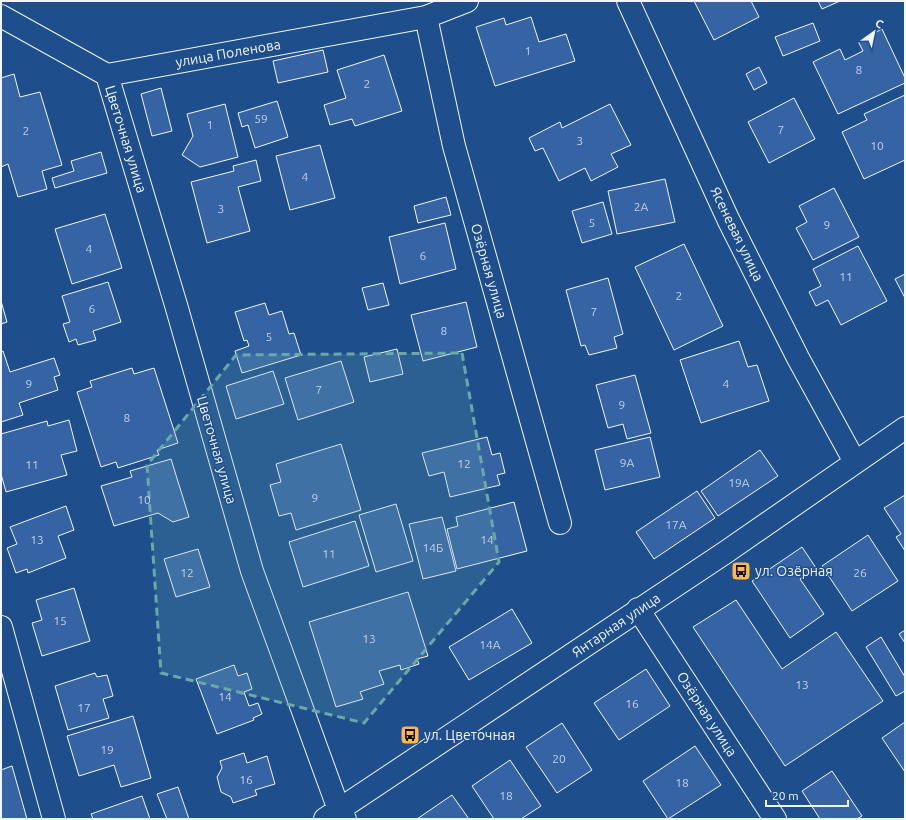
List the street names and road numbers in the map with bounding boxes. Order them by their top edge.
street label: улица Поленова [174,36,282,70]
street label: Цветочная улица [102,83,150,195]
street label: Ясеневая улица [707,184,767,284]
street label: Озёрная улица [468,222,510,320]
street label: Цветочная улица [194,394,240,506]
street label: Янтарная улица [569,590,663,660]
street label: Озёрная улица [674,669,740,759]

